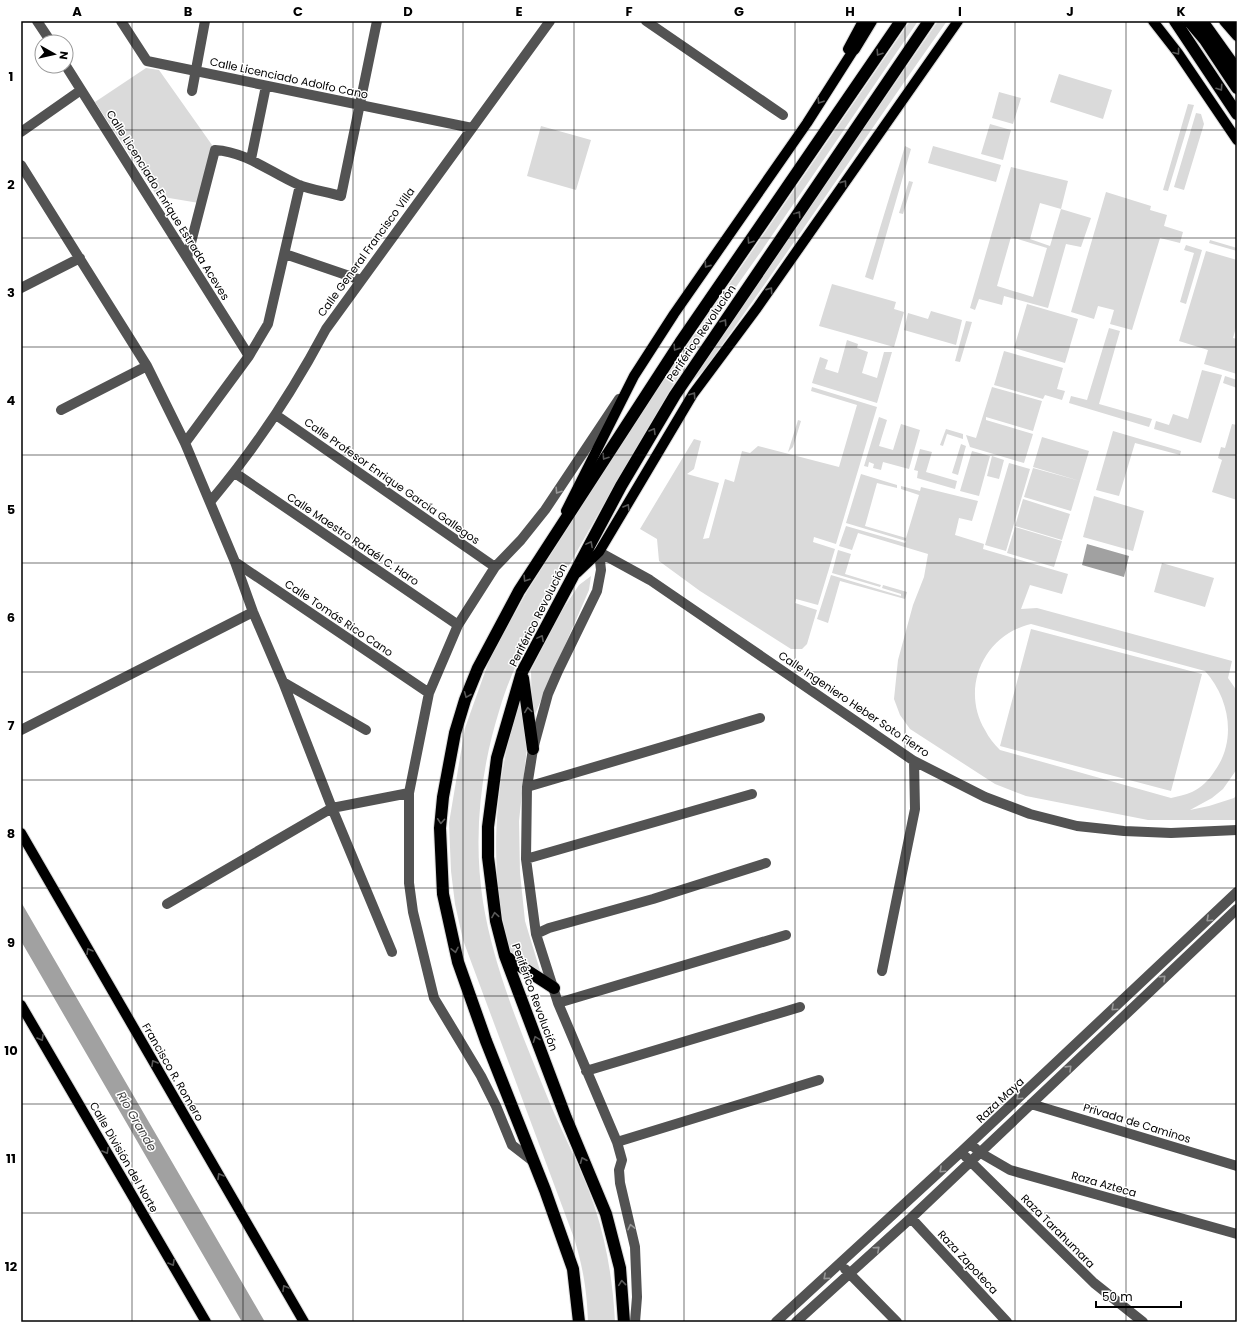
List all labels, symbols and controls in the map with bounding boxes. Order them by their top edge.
text: A [72,2,82,21]
text: B [184,2,193,21]
text: C [293,2,303,21]
text: D [403,2,413,21]
text: E [515,2,523,21]
text: F [625,2,633,21]
text: G [734,2,744,21]
text: H [845,2,855,21]
text: I [958,2,962,21]
text: J [1066,2,1074,21]
text: K [1176,2,1186,21]
north arrow [34,34,74,74]
one-way arrow [1172,47,1179,54]
one-way arrow [876,49,884,56]
text: N [55,50,72,61]
street label: Calle Licenciado Adolfo Cano [208,53,370,103]
text: 1 [9,67,13,86]
one-way arrow [1215,84,1223,91]
one-way arrow [818,96,825,103]
street label: Calle Licenciado Enrique Estrada Aceves [103,107,234,303]
text: 2 [7,175,15,194]
one-way arrow [839,180,847,187]
street label: Calle General Francisco Villa [314,184,418,320]
one-way arrow [793,212,800,219]
one-way arrow [747,237,755,244]
one-way arrow [705,261,712,268]
street label: Periférico Revolución [663,281,739,385]
text: 3 [7,283,15,302]
one-way arrow [765,287,773,294]
one-way arrow [720,319,727,326]
one-way arrow [674,344,681,351]
text: 4 [7,391,16,410]
one-way arrow [688,392,696,399]
street label: Calle Profesor Enrique García Gallegos [301,414,483,548]
one-way arrow [649,428,656,435]
one-way arrow [603,453,610,460]
one-way arrow [556,486,563,493]
street label: Calle Maestro Rafaél C. Haro [284,489,422,589]
text: 5 [7,500,15,519]
one-way arrow [622,504,629,511]
one-way arrow [585,541,593,548]
street label: Periférico Revolución [505,561,571,669]
one-way arrow [523,575,531,582]
street label: Calle Tomás Rico Cano [282,576,396,660]
text: 6 [7,608,15,627]
one-way arrow [536,635,543,642]
street label: Calle Ingeniero Heber Soto Fierro [775,647,933,761]
one-way arrow [464,691,472,698]
one-way arrow [524,707,533,714]
text: 7 [8,716,15,735]
one-way arrow [436,818,445,825]
text: 8 [7,824,15,843]
one-way arrow [491,912,500,919]
one-way arrow [1206,914,1214,922]
text: 9 [7,933,15,952]
street label: Periférico Revolución [508,941,562,1053]
one-way arrow [451,947,459,953]
one-way arrow [87,948,94,955]
one-way arrow [1158,975,1166,983]
one-way arrow [1111,1004,1119,1011]
street label: Francisco R. Romero [138,1020,208,1124]
one-way arrow [36,1034,43,1041]
one-way arrow [532,1035,540,1042]
text: 10 [4,1041,18,1060]
one-way arrow [152,1060,159,1067]
one-way arrow [1064,1065,1072,1072]
street label: Raza Maya [973,1074,1027,1126]
water label: Río Grande [113,1088,161,1155]
one-way arrow [1017,1093,1024,1100]
street label: Calle División del Norte [86,1099,162,1216]
street label: Privada de Caminos [1081,1099,1193,1147]
one-way arrow [102,1147,109,1154]
text: 11 [6,1149,16,1168]
one-way arrow [580,1156,588,1163]
one-way arrow [939,1165,947,1172]
street label: Raza Azteca [1070,1167,1138,1201]
one-way arrow [217,1173,224,1180]
street label: Raza Tarahumara [1017,1190,1099,1272]
one-way arrow [627,1224,635,1231]
street label: Raza Zapoteca [934,1226,1002,1298]
one-way arrow [872,1246,880,1253]
text: 12 [5,1257,18,1276]
one-way arrow [167,1259,174,1266]
one-way arrow [823,1272,831,1279]
one-way arrow [618,1280,627,1286]
scale bar [1096,1283,1181,1309]
one-way arrow [282,1285,289,1292]
text: 50 m [1102,1288,1133,1305]

